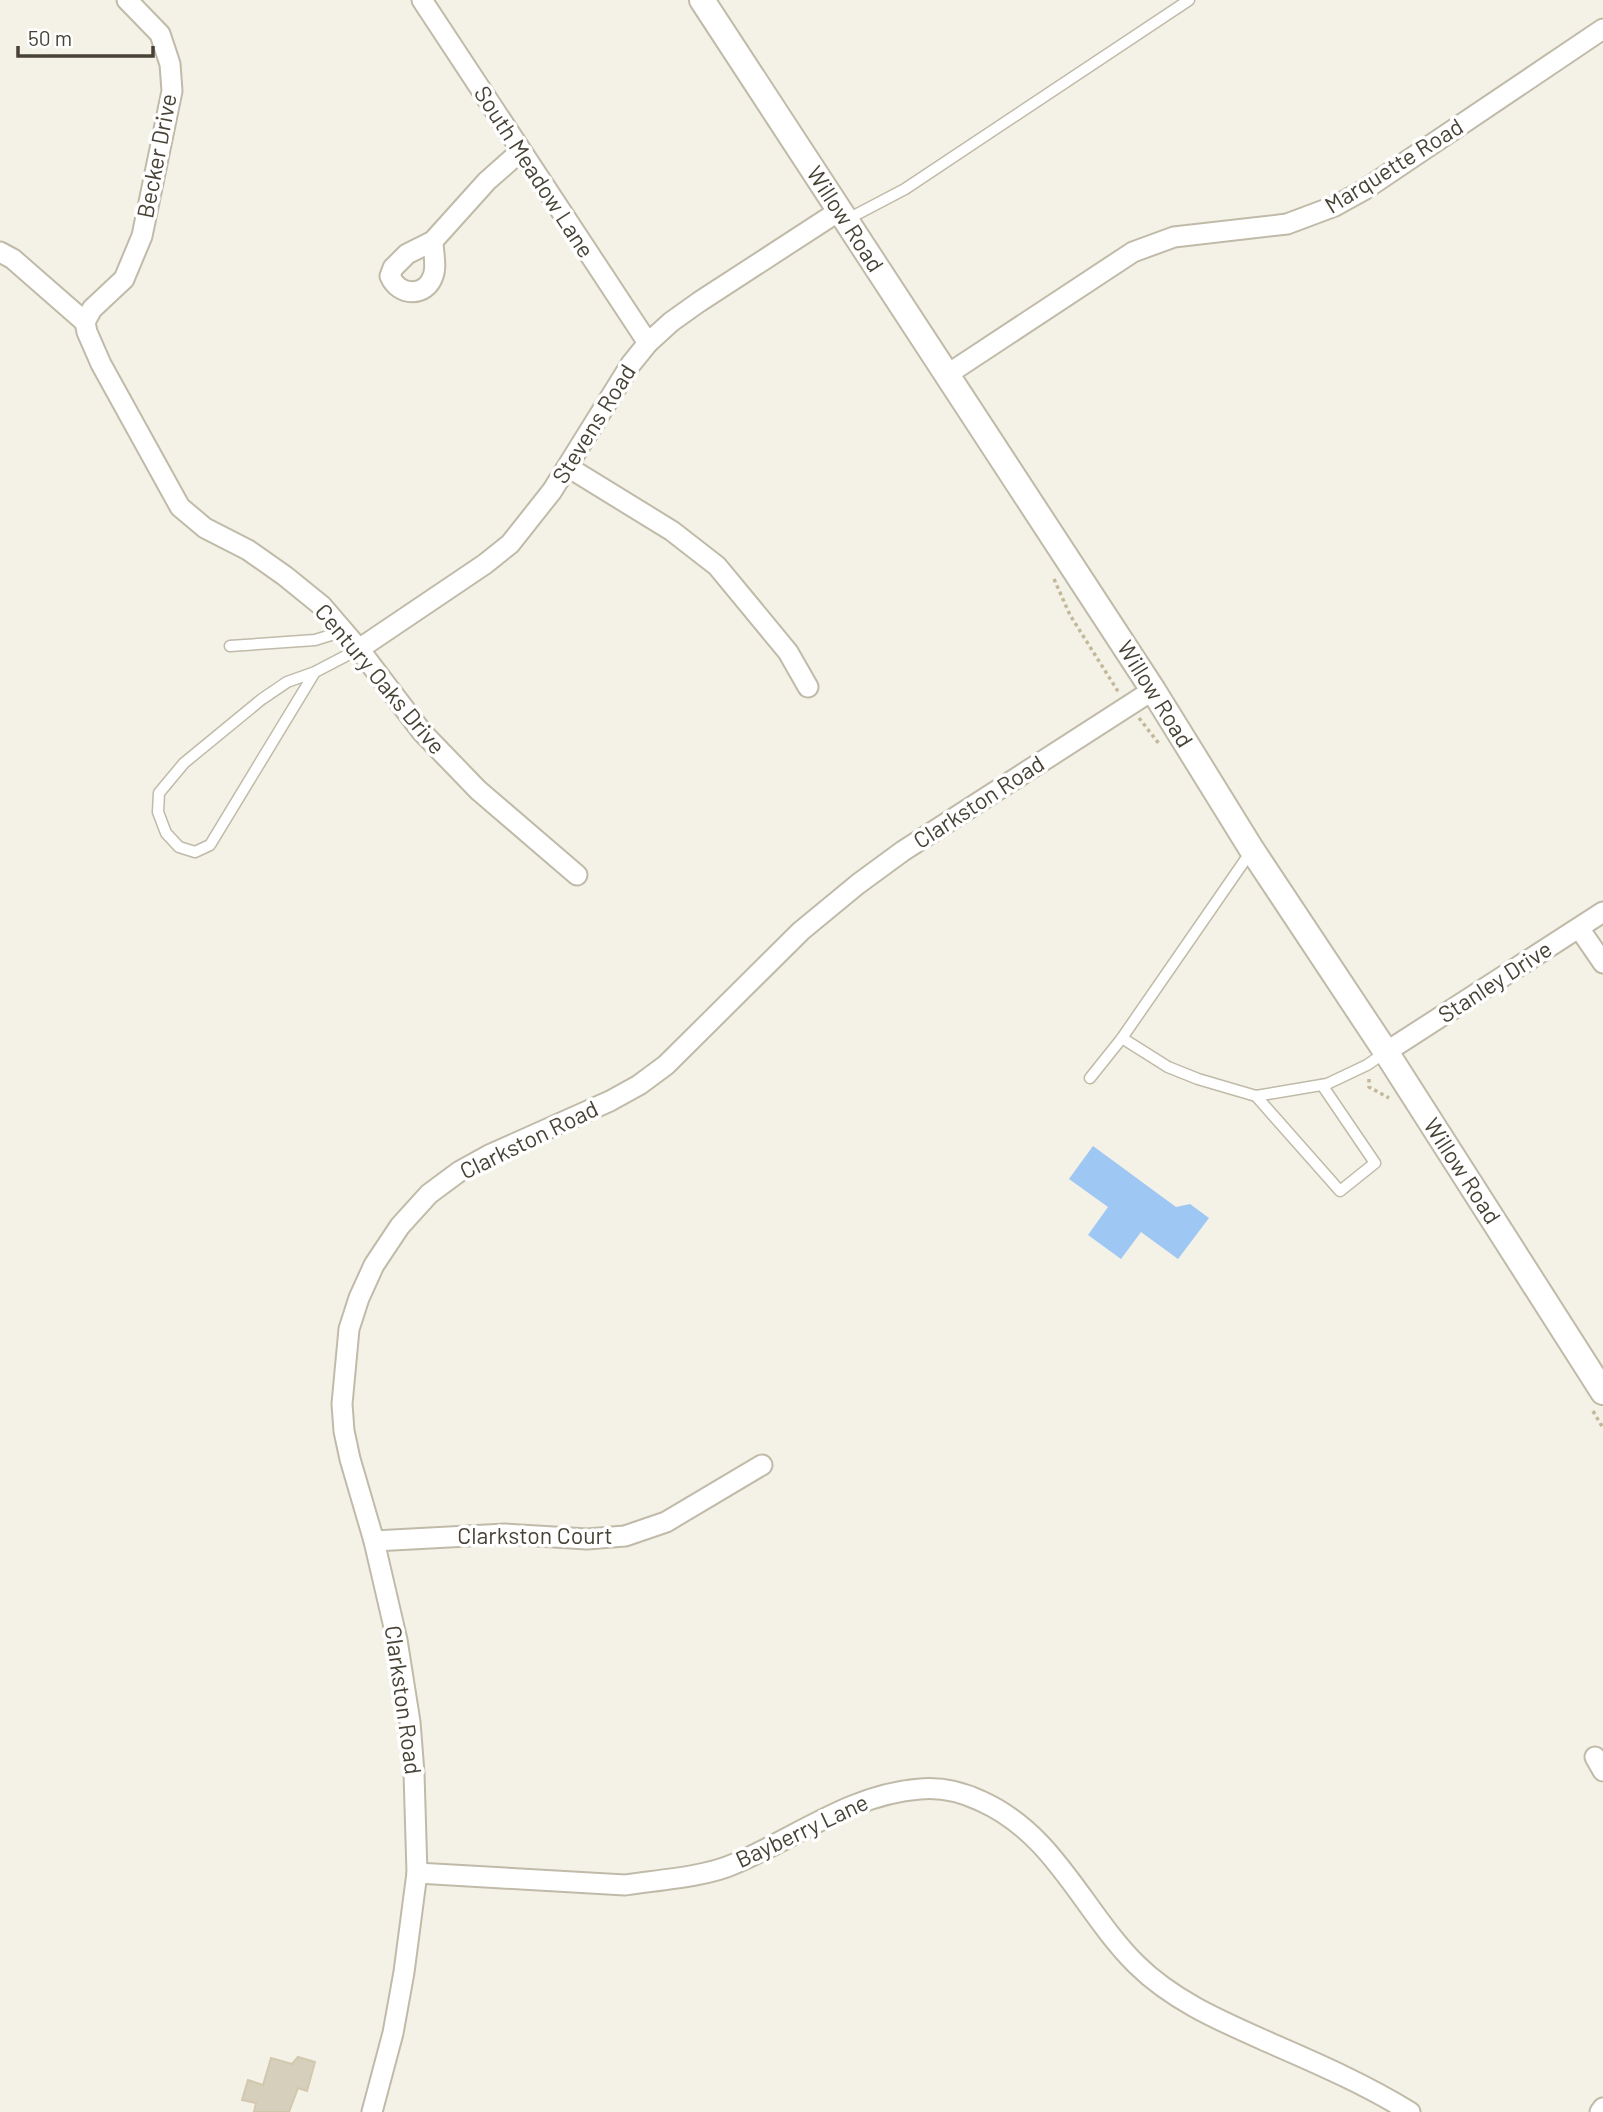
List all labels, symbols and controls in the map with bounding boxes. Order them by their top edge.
scale bar [18,14,152,58]
text: 50 m [28,25,72,50]
street label: South Meadow Lane [469,80,601,263]
street label: Becker Drive [130,91,182,220]
street label: Marquette Road [1319,112,1468,219]
street label: Willow Road [801,160,890,277]
street label: Stevens Road [545,359,641,488]
street label: Century Oaks Drive [310,597,452,759]
street label: Willow Road [1112,635,1200,752]
street label: Clarkston Road [908,748,1049,854]
street label: Stanley Drive [1432,934,1556,1028]
street label: Clarkston Road [455,1094,602,1185]
street label: Willow Road [1418,1112,1507,1229]
street label: Clarkston Court [457,1521,613,1549]
street label: Clarkston Road [380,1624,428,1776]
street label: Bayberry Lane [731,1787,872,1873]

